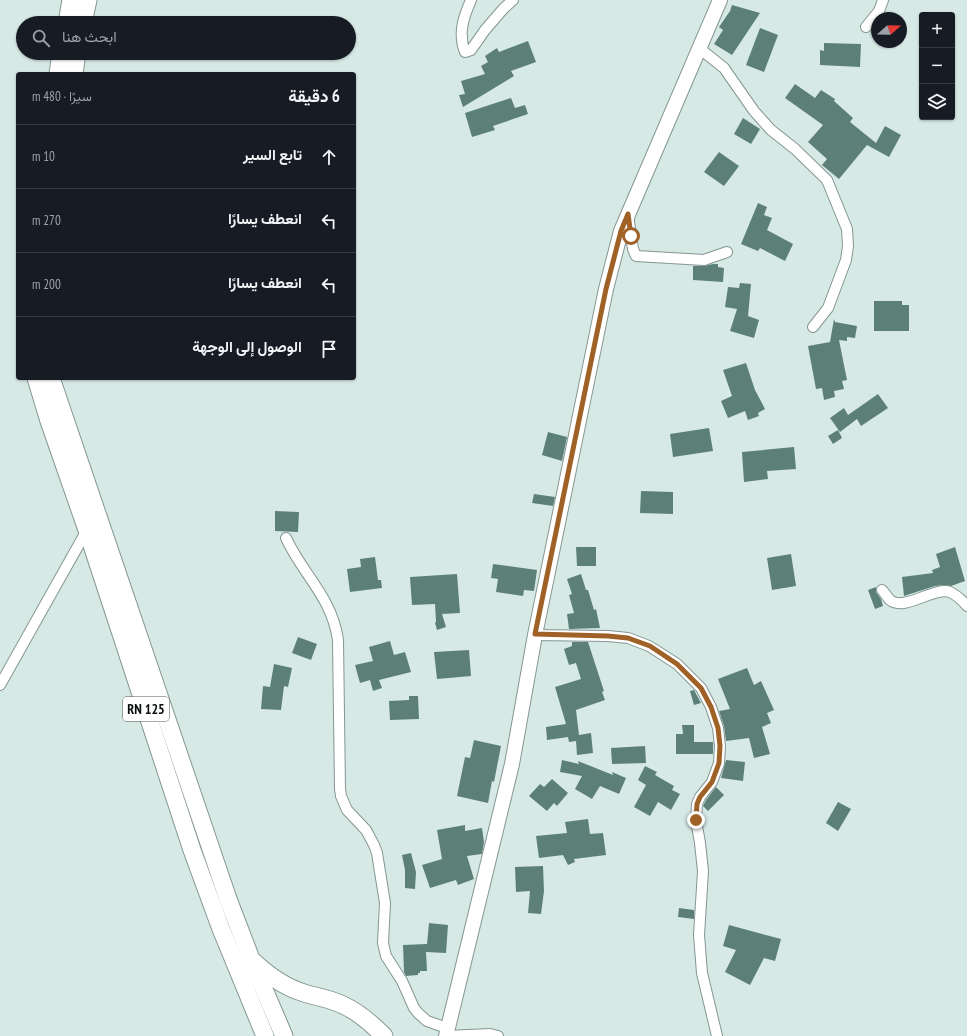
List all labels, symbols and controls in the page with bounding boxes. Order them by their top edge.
north arrow [871,12,907,48]
map controls [919,12,955,120]
button: + [919,12,955,48]
search box [16,16,356,60]
icon: search [30,27,52,49]
text: ابحث هنا [62,27,117,46]
button: − [919,48,955,84]
button: layers [919,84,955,120]
text: 6 دقيقة [288,85,340,107]
text: سيرًا · 480 m [32,88,92,105]
text: تابع السير [243,145,302,164]
icon: ahead [318,146,340,168]
text: 10 m [32,148,55,165]
text: انعطف يسارًا [228,209,302,228]
icon: left [318,210,340,232]
text: 270 m [32,212,61,229]
route start [622,227,640,245]
text: انعطف يسارًا [228,273,302,292]
icon: left [318,274,340,296]
text: 200 m [32,276,61,293]
text: الوصول إلى الوجهة [192,337,302,356]
icon: arrive [318,338,340,360]
road number: RN 125 [123,697,169,721]
route end [687,811,705,829]

